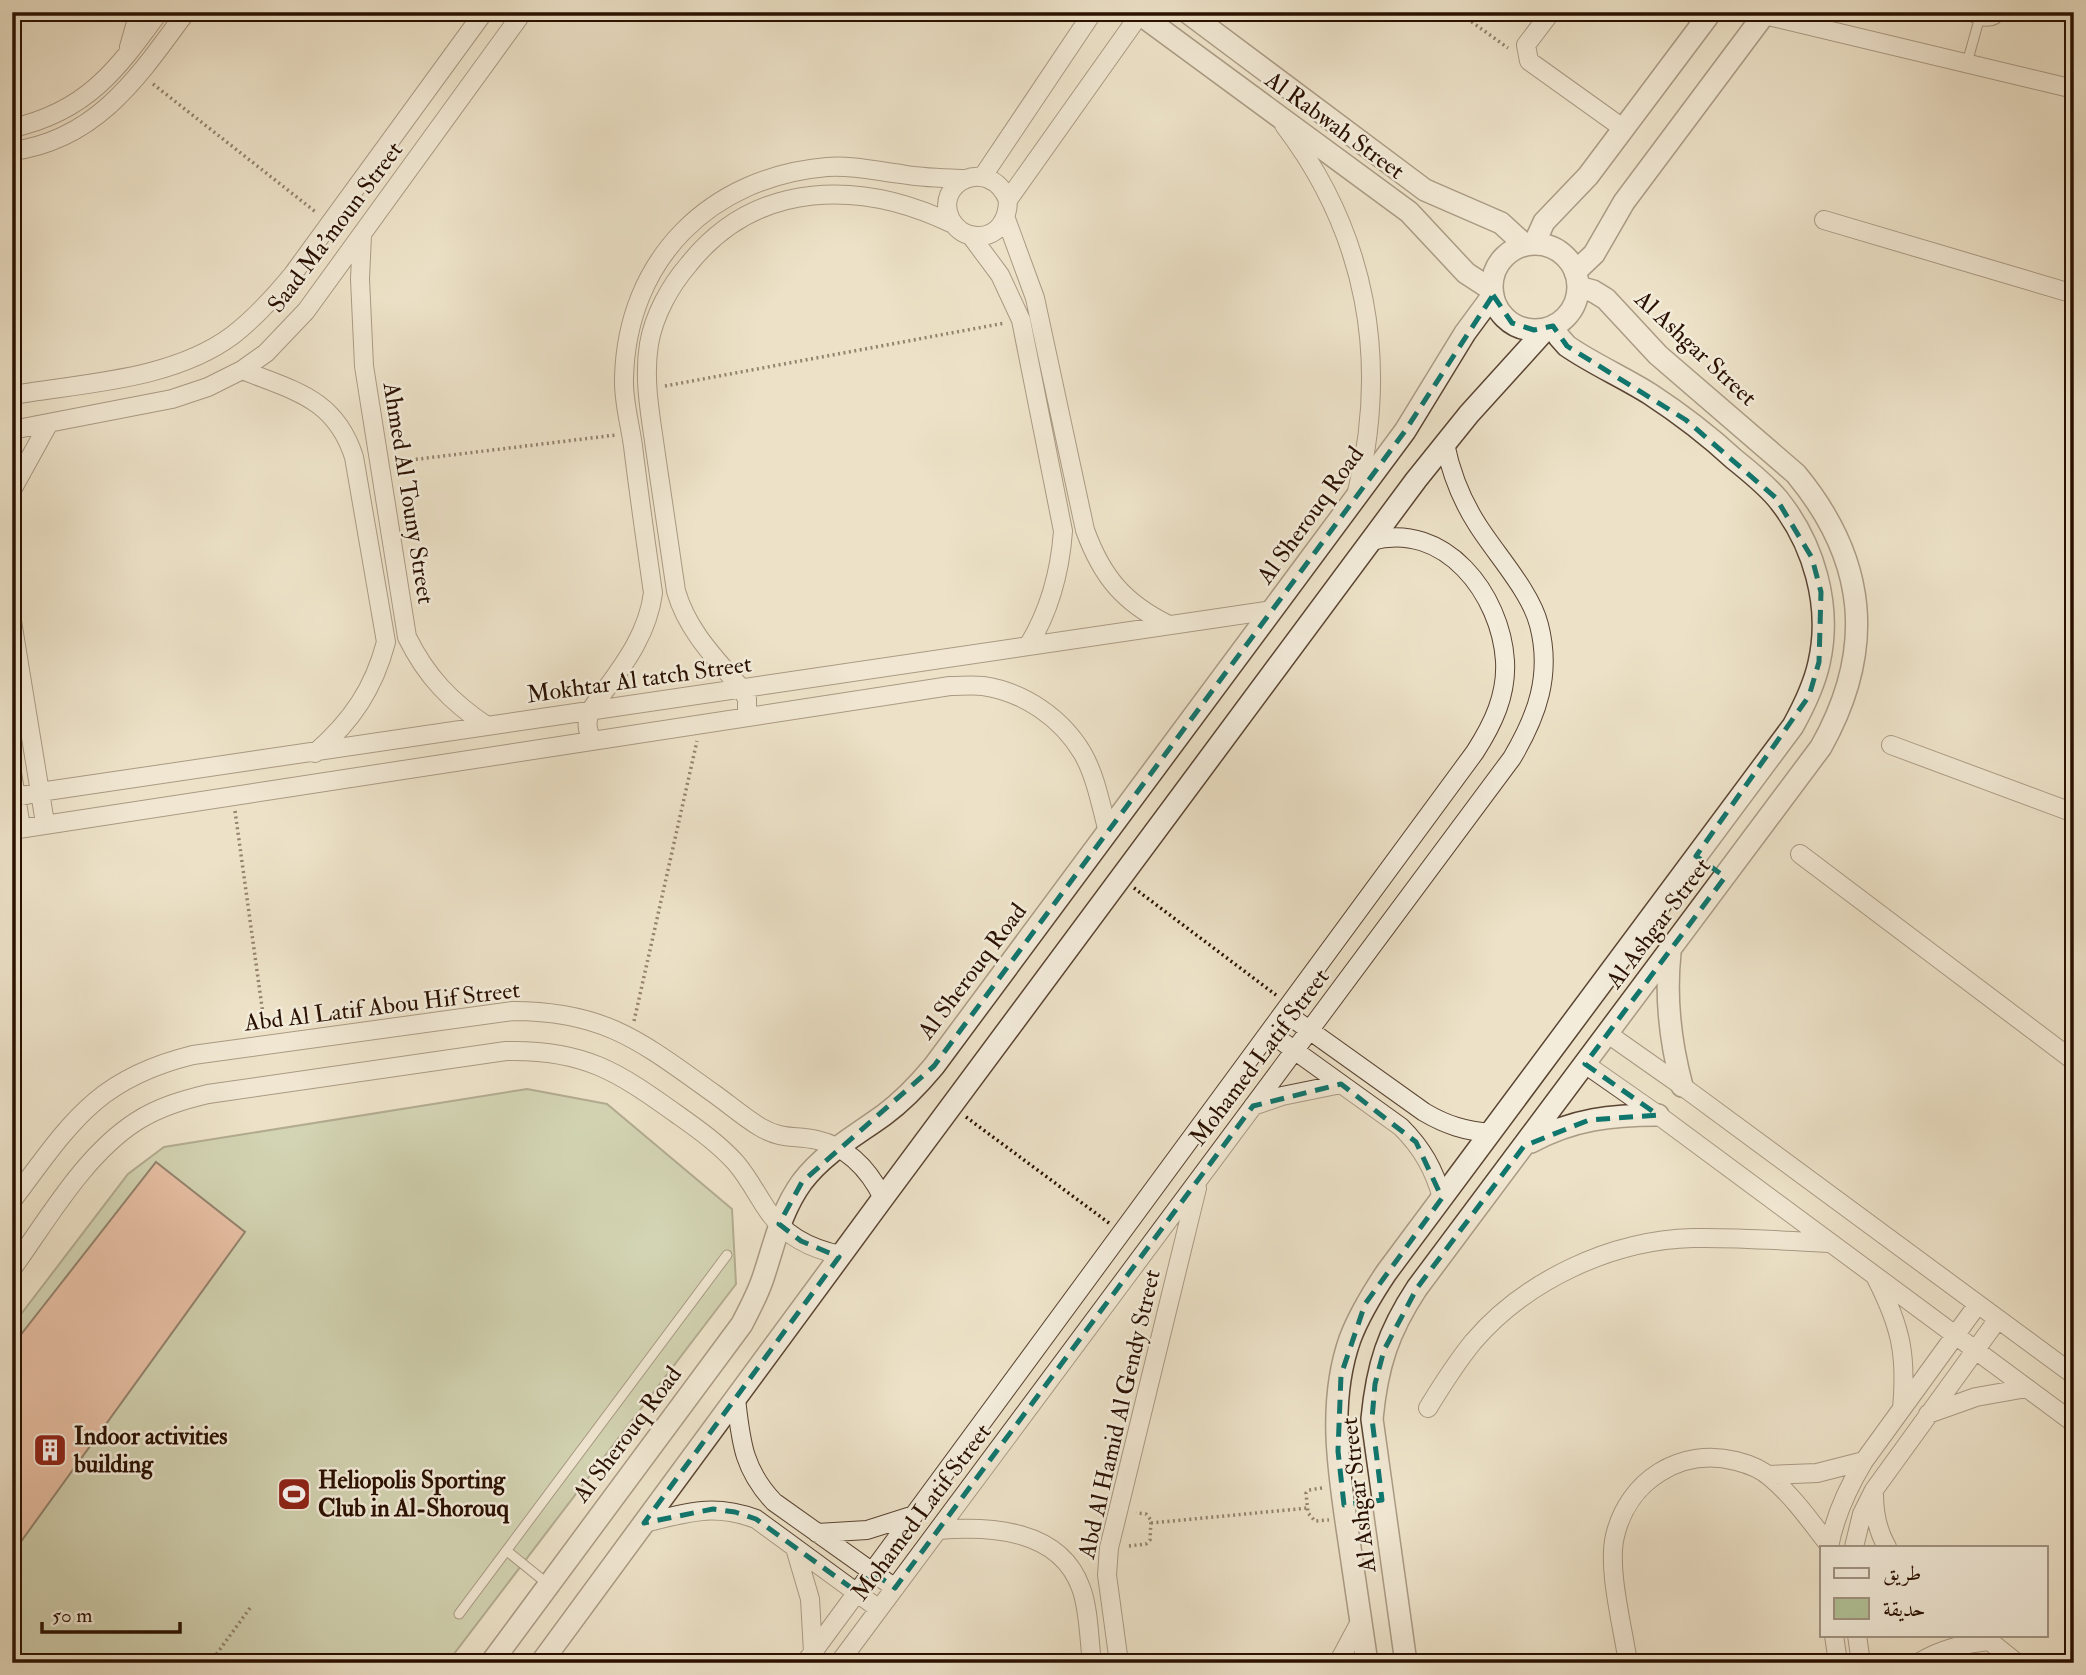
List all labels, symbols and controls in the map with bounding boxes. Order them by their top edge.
street label: Al Rabwah Street [1258,64,1411,187]
street label: Saad Ma'moun Street [261,135,410,319]
street label: Al Ashgar Street [1627,283,1763,413]
street label: Ahmed Al Touny Street [376,379,441,606]
street label: Al Sherouq Road [1249,440,1371,591]
street label: Mokhtar Al tatch Street [525,648,754,711]
street label: Al Ashgar Street [1598,852,1718,996]
street label: Al Sherouq Road [910,897,1034,1046]
street label: Mohamed Latif Street [1183,962,1336,1152]
street label: Abd Al Latif Abou Hif Street [242,974,522,1039]
street label: Abd Al Hamid Al Gendy Street [1071,1266,1168,1563]
street label: Al Sherouq Road [565,1360,689,1509]
street label: Al Ashgar Street [1334,1415,1384,1575]
street label: Mohamed Latif Street [845,1417,998,1607]
place label: Indoor activities building [73,1421,227,1480]
building icon: Indoor activities building [31,1431,69,1469]
place label: Heliopolis Sporting Club in Al-Shorouq [318,1465,509,1524]
sports icon: Heliopolis Sporting Club in Al-Shorouq [275,1475,313,1513]
legend [1820,1546,2048,1636]
text: طريق [1883,1560,1921,1587]
scale bar [42,1591,180,1635]
text: حديقة [1883,1596,1926,1623]
text: 50 m [52,1602,93,1629]

